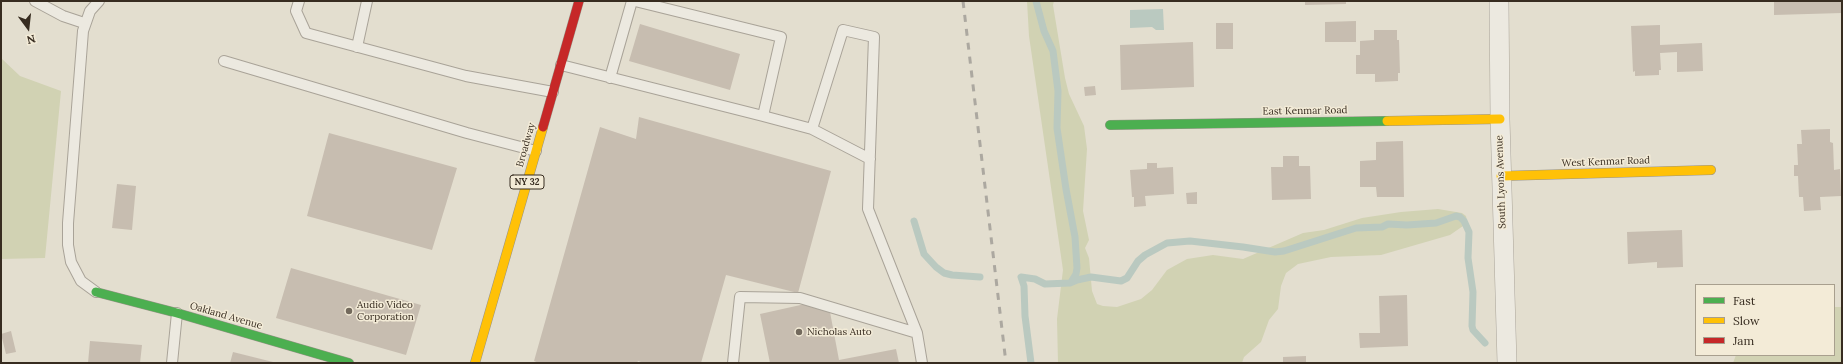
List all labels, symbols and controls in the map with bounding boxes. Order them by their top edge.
north arrow [8,8,48,48]
text: N [25,32,37,47]
street label: East Kenmar Road [1262,104,1348,118]
street label: Broadway [514,121,538,169]
street label: South Lyons Avenue [1493,135,1509,229]
street label: West Kenmar Road [1562,154,1650,170]
road number: NY 32 [510,175,544,189]
legend [1695,284,1835,356]
text: Fast [1733,293,1756,308]
place label: Audio Video Corporation [357,299,414,322]
street label: Oakland Avenue [188,300,264,332]
marker: Audio Video Corporation [344,306,354,316]
text: Slow [1733,313,1760,328]
place label: Nicholas Auto [807,326,872,338]
marker: Nicholas Auto [794,327,804,337]
text: Jam [1733,333,1754,348]

